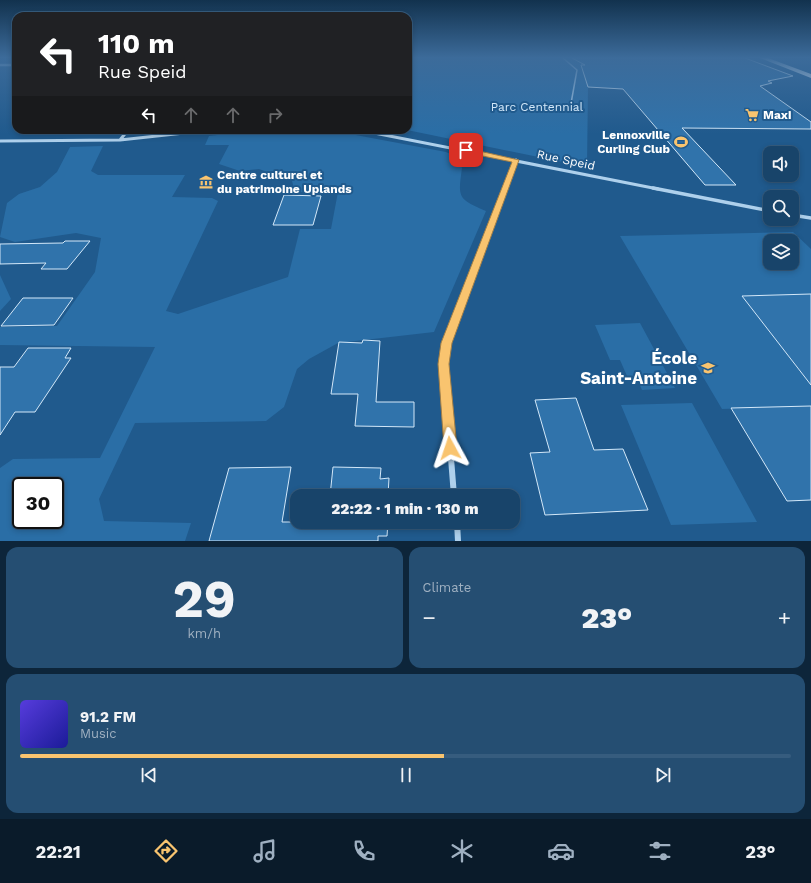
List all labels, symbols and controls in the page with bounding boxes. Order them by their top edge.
text: 110 m [98,27,175,60]
icon: left [32,28,84,80]
text: Rue Speid [98,61,187,82]
park label: Parc Centennial [491,100,584,114]
icon: left [138,104,160,126]
icon: ahead [180,104,202,126]
icon: ahead [222,104,244,126]
icon: right [264,104,286,126]
supermarket icon: Maxi [744,107,760,123]
place label: Maxi [763,108,791,122]
place label: Lennoxville Curling Club [597,128,670,156]
pin [449,133,483,167]
sports icon: Lennoxville Curling Club [673,134,689,150]
icon: arrive [455,139,477,161]
map controls [763,146,799,270]
button: sound [763,146,799,182]
street label: Rue Speid [536,147,596,173]
place label: Centre culturel et du patrimoine Uplands [217,168,352,196]
museum icon: Centre culturel et du patrimoine Uplands [198,174,214,190]
button: search [763,190,799,226]
button: layers [763,234,799,270]
place label: École Saint-Antoine [580,348,697,388]
school or university icon: École Saint-Antoine [700,360,716,376]
position arrow [429,427,471,469]
speed limit sign: 30 [12,477,64,529]
text: 22:22 · 1 min · 130 m [331,500,479,518]
text: 29 [173,569,236,630]
text: Climate [423,580,471,595]
text: 23° [581,600,632,635]
text: − [423,605,436,630]
text: + [778,605,791,630]
text: km/h [188,626,221,641]
text: 91.2 FM [80,708,136,726]
text: Music [80,726,117,741]
icon: previous [138,764,160,786]
icon: pause [395,764,417,786]
icon: next [652,764,674,786]
icon: directions [152,837,180,865]
icon: music [251,837,279,865]
icon: phone [350,837,378,865]
icon: climate [448,837,476,865]
icon: car [547,837,575,865]
icon: filters [646,837,674,865]
text: 22:21 [35,841,81,862]
text: 23° [745,841,776,862]

